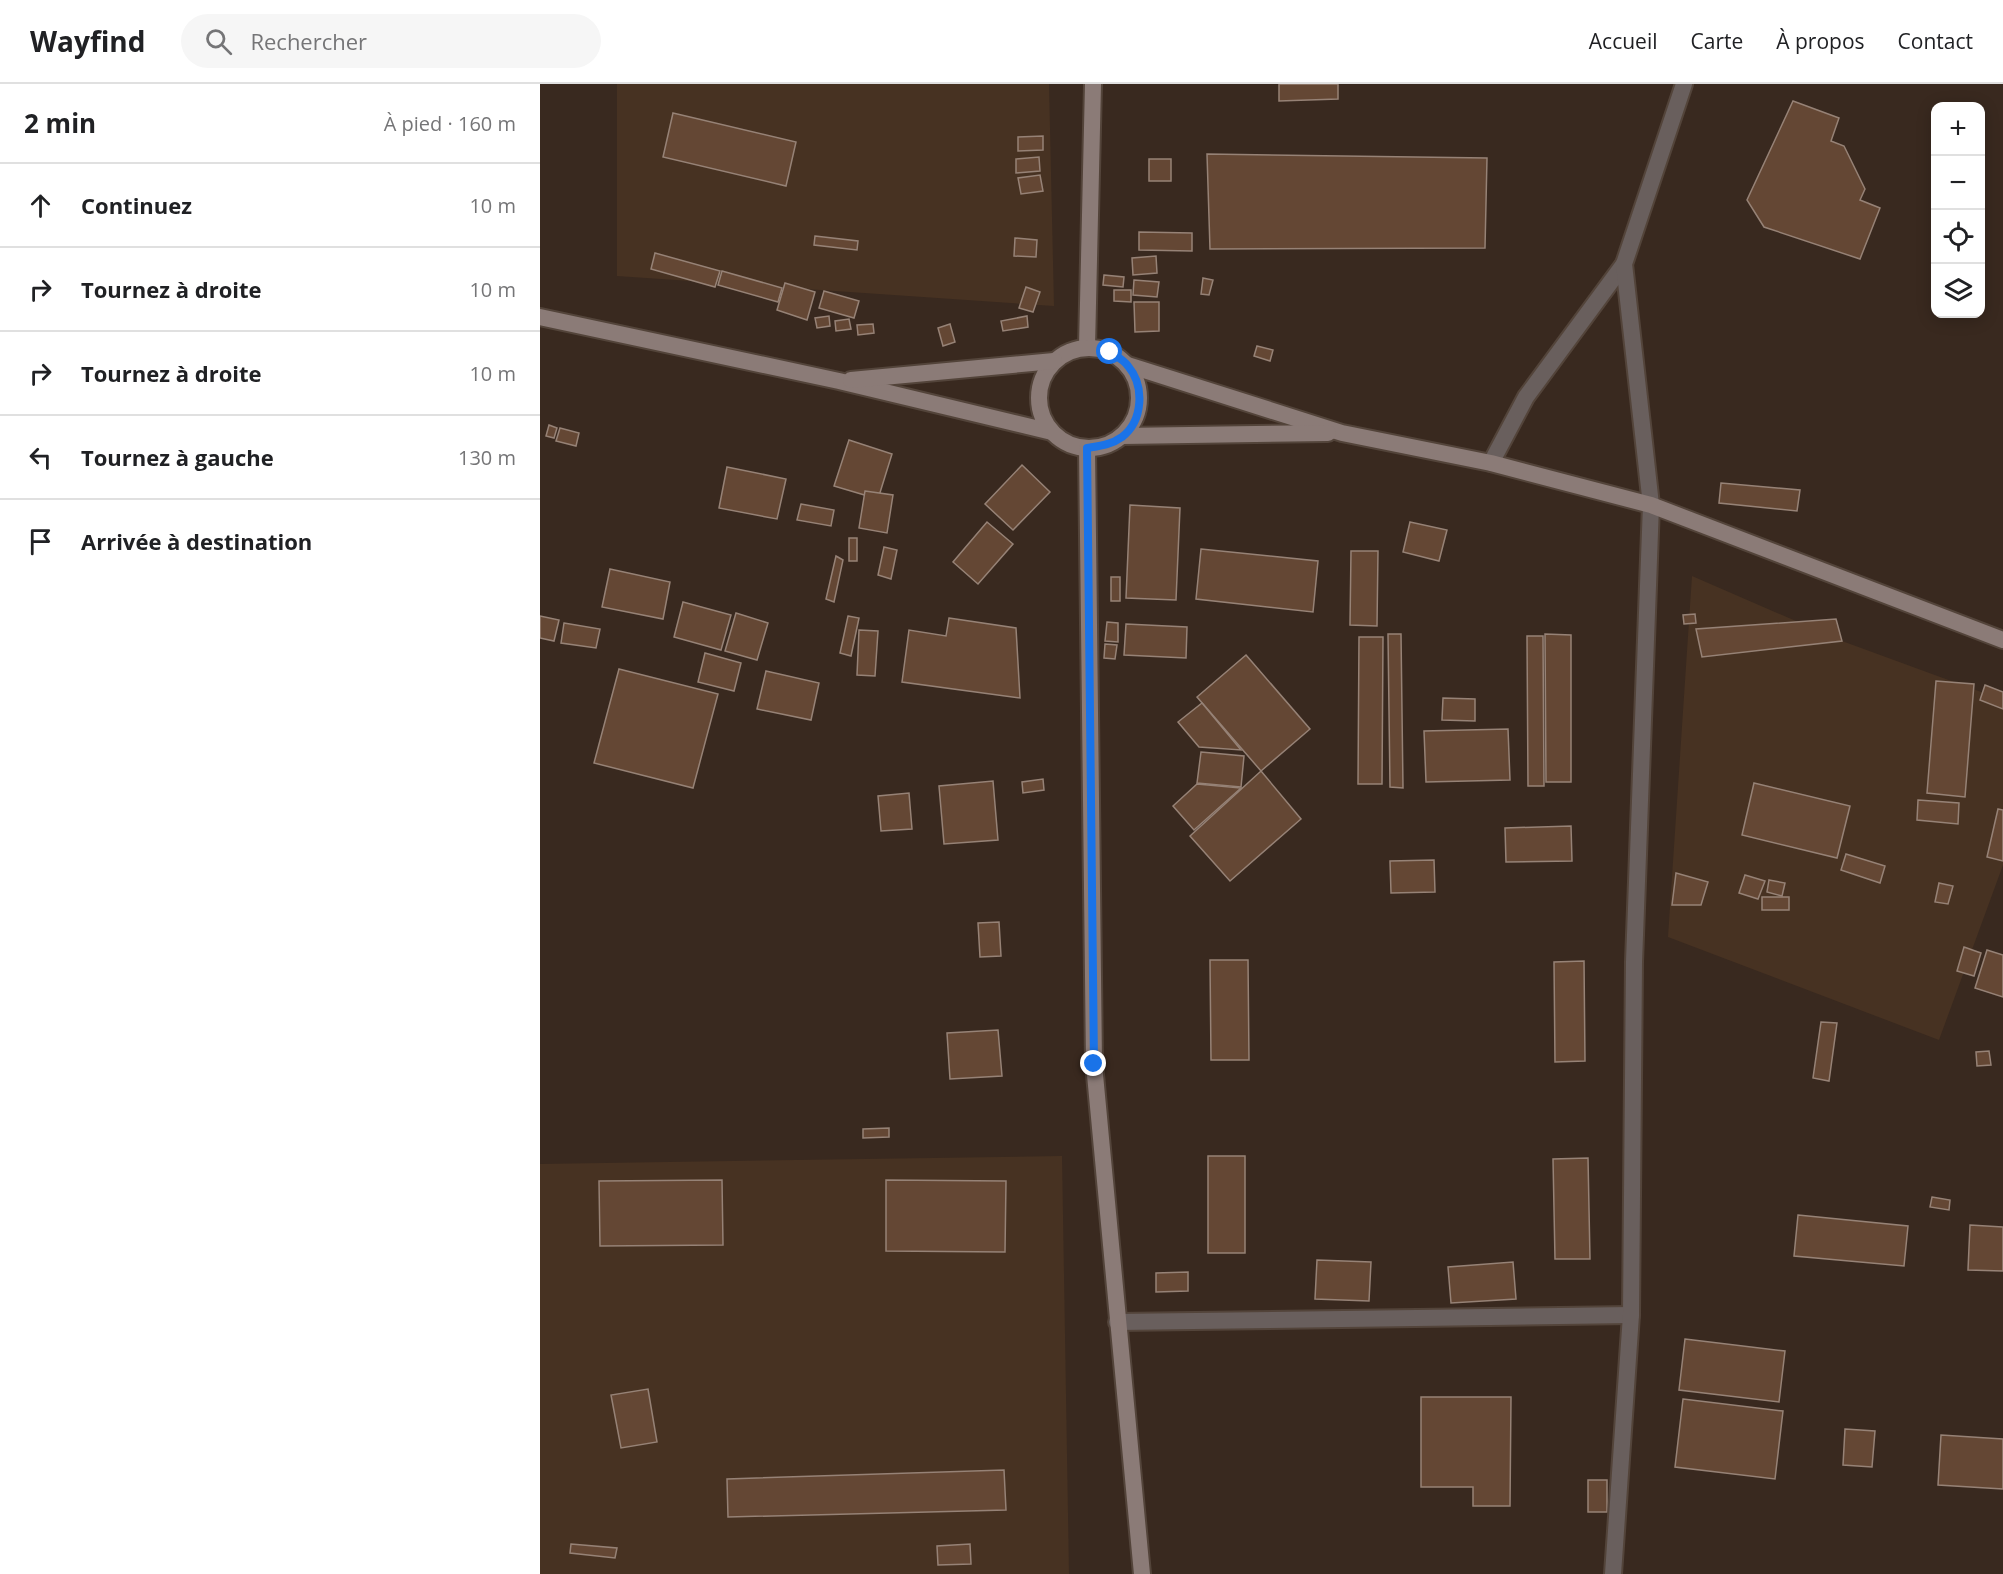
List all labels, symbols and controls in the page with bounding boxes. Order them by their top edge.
search box [181,14,601,68]
text: Wayfind [30,22,145,60]
icon: search [202,25,235,58]
text: Rechercher [250,26,367,56]
text: Accueil [1589,27,1657,55]
text: Carte [1690,27,1743,55]
text: À propos [1776,27,1865,55]
text: Contact [1898,27,1973,55]
map controls [1931,102,1985,318]
button: + [1931,102,1985,156]
text: 2 min [24,105,96,141]
text: À pied · 160 m [384,110,516,137]
button: − [1931,156,1985,210]
icon: ahead [24,189,57,222]
text: Continuez [81,190,192,220]
text: 10 m [469,192,516,219]
button: locate [1931,210,1985,264]
button: layers [1931,264,1985,318]
icon: right [24,273,57,306]
text: Tournez à droite [81,274,262,304]
text: 10 m [469,276,516,303]
route start [1096,338,1122,364]
icon: right [24,357,57,390]
text: Tournez à droite [81,358,262,388]
text: 10 m [469,360,516,387]
icon: left [24,441,57,474]
text: Tournez à gauche [81,442,274,472]
text: 130 m [458,444,516,471]
icon: arrive [24,525,57,558]
text: Arrivée à destination [81,526,312,556]
route end [1080,1050,1106,1076]

